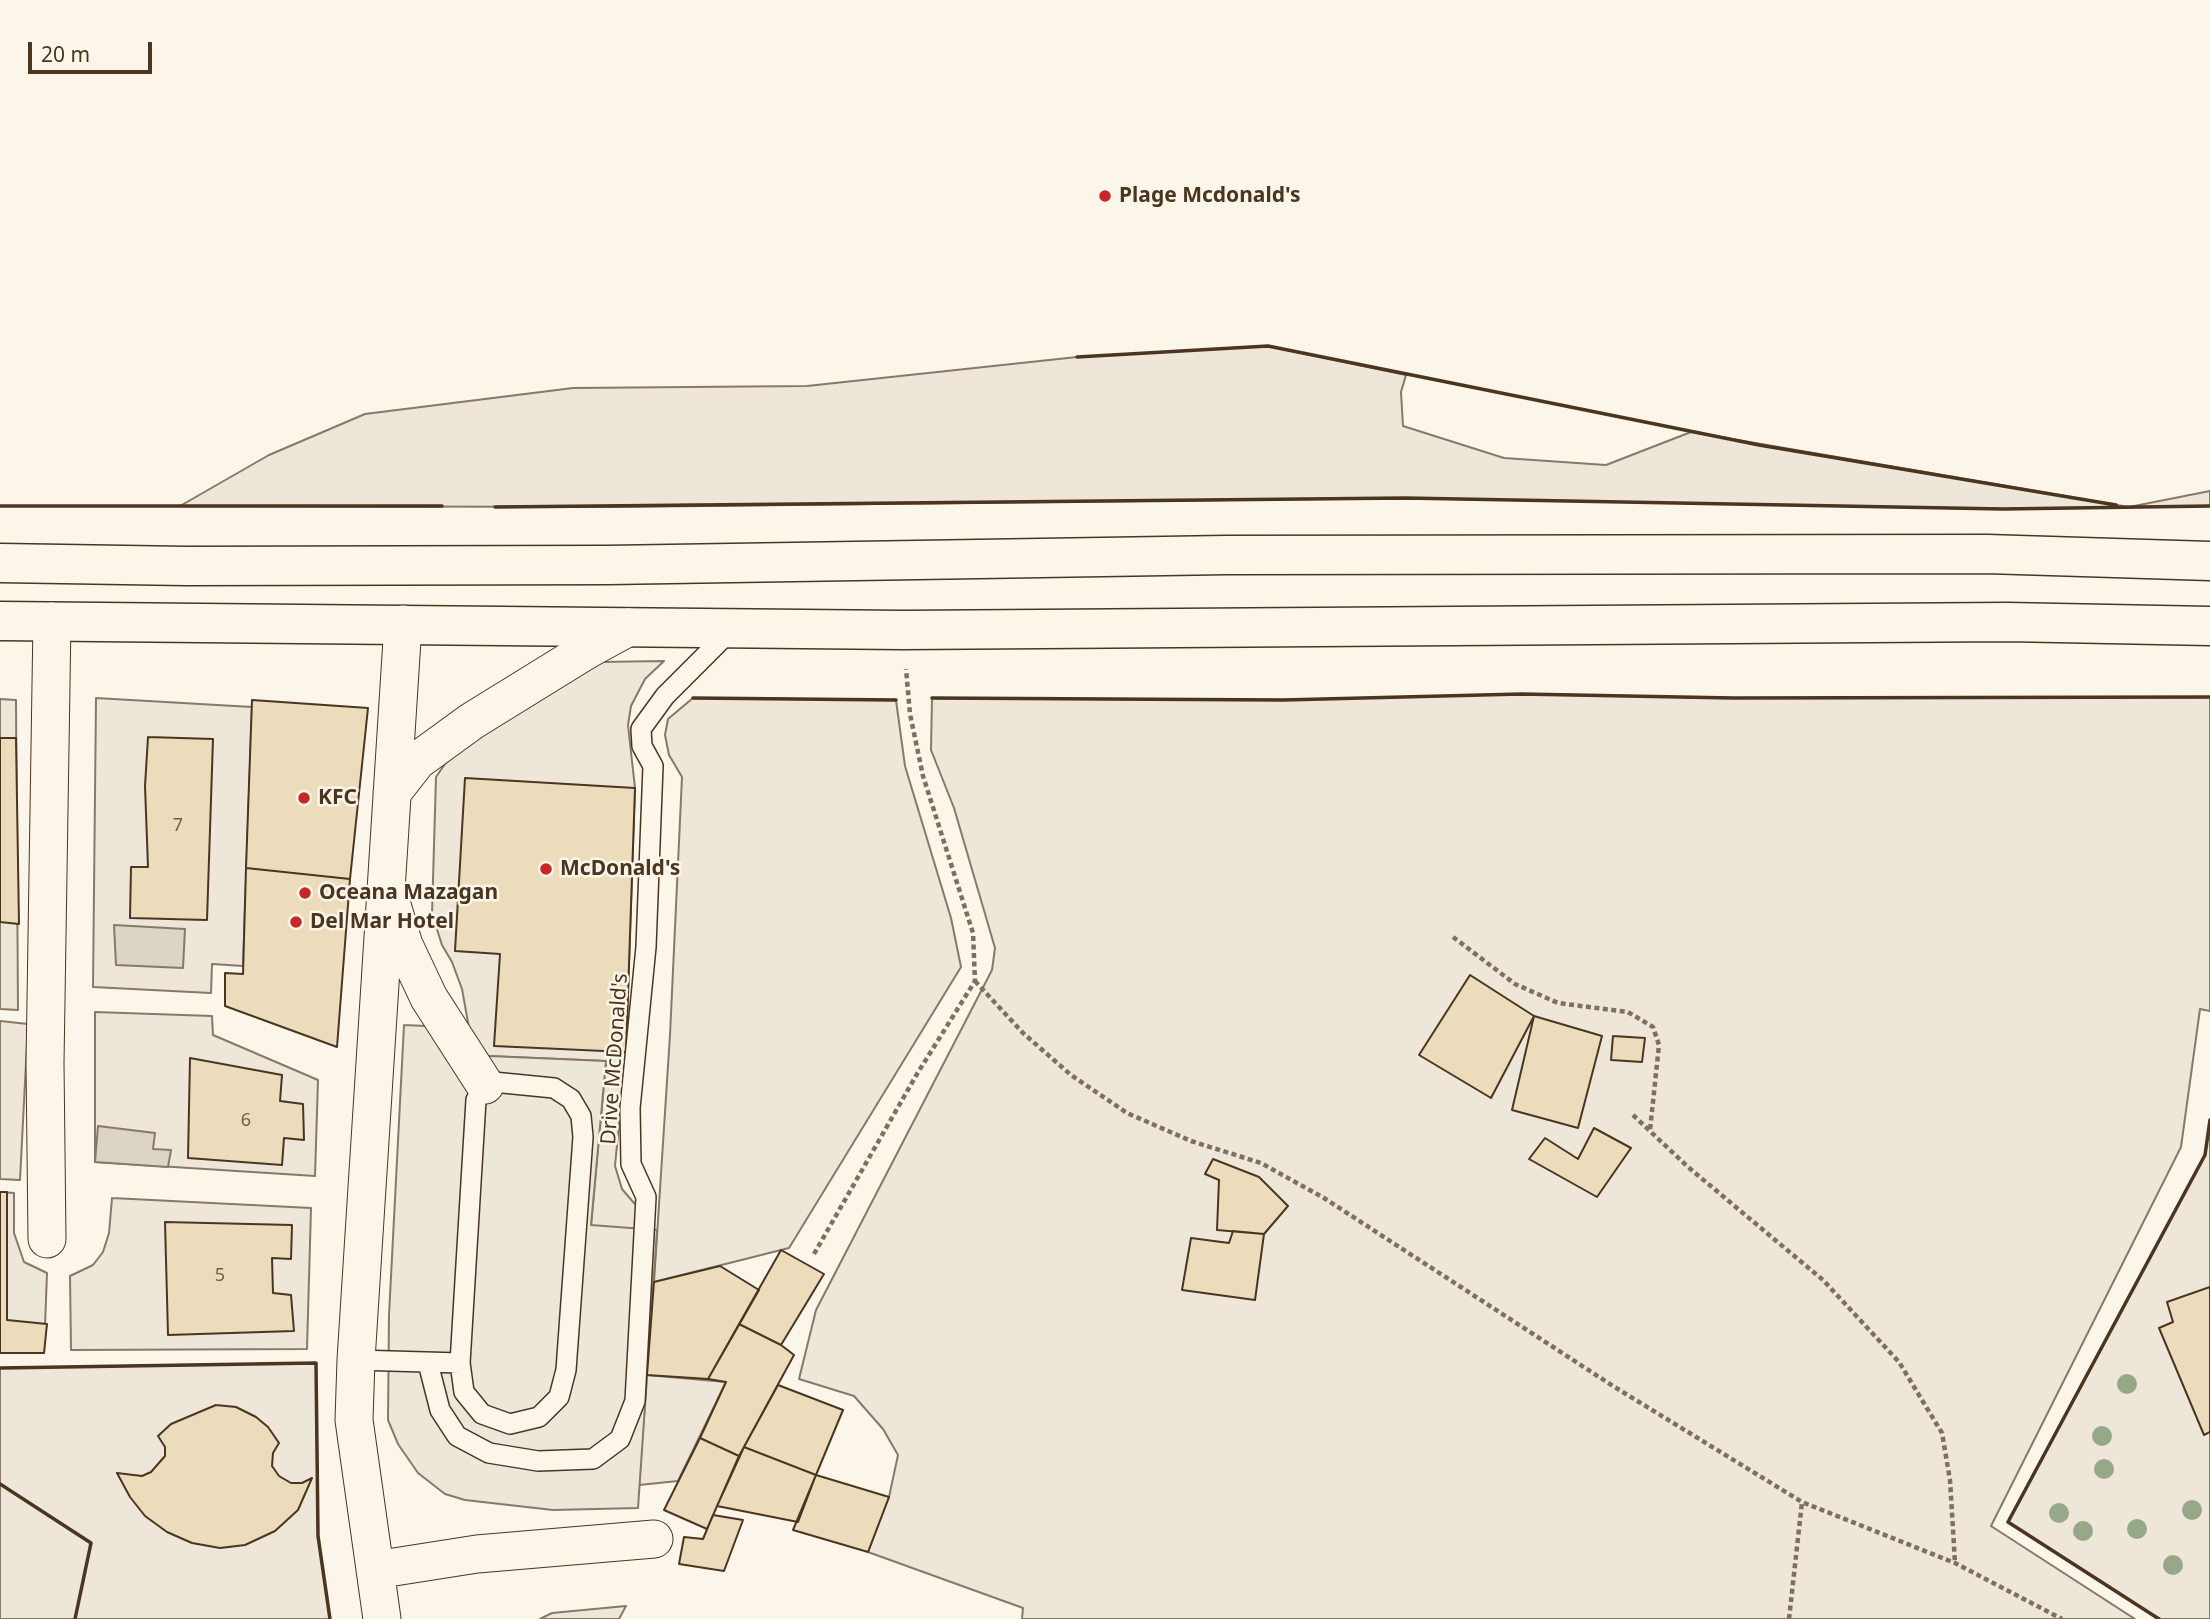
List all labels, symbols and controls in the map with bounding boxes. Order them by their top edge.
scale bar [32,28,156,72]
text: 20 m [41,40,90,68]
place label: Plage Mcdonald's [1119,183,1300,209]
marker: Plage Mcdonald's [1097,188,1113,204]
place label: KFC [318,785,357,811]
marker: KFC [296,790,312,806]
house number: 7 [173,815,183,837]
place label: McDonald's [560,856,680,882]
marker: McDonald's [538,861,554,877]
place label: Oceana Mazagan [319,880,498,906]
marker: Oceana Mazagan [297,885,313,901]
place label: Del Mar Hotel [310,909,454,935]
marker: Del Mar Hotel [288,914,304,930]
street label: Drive McDonald's [596,972,634,1146]
house number: 6 [241,1110,251,1132]
house number: 5 [215,1265,225,1287]

